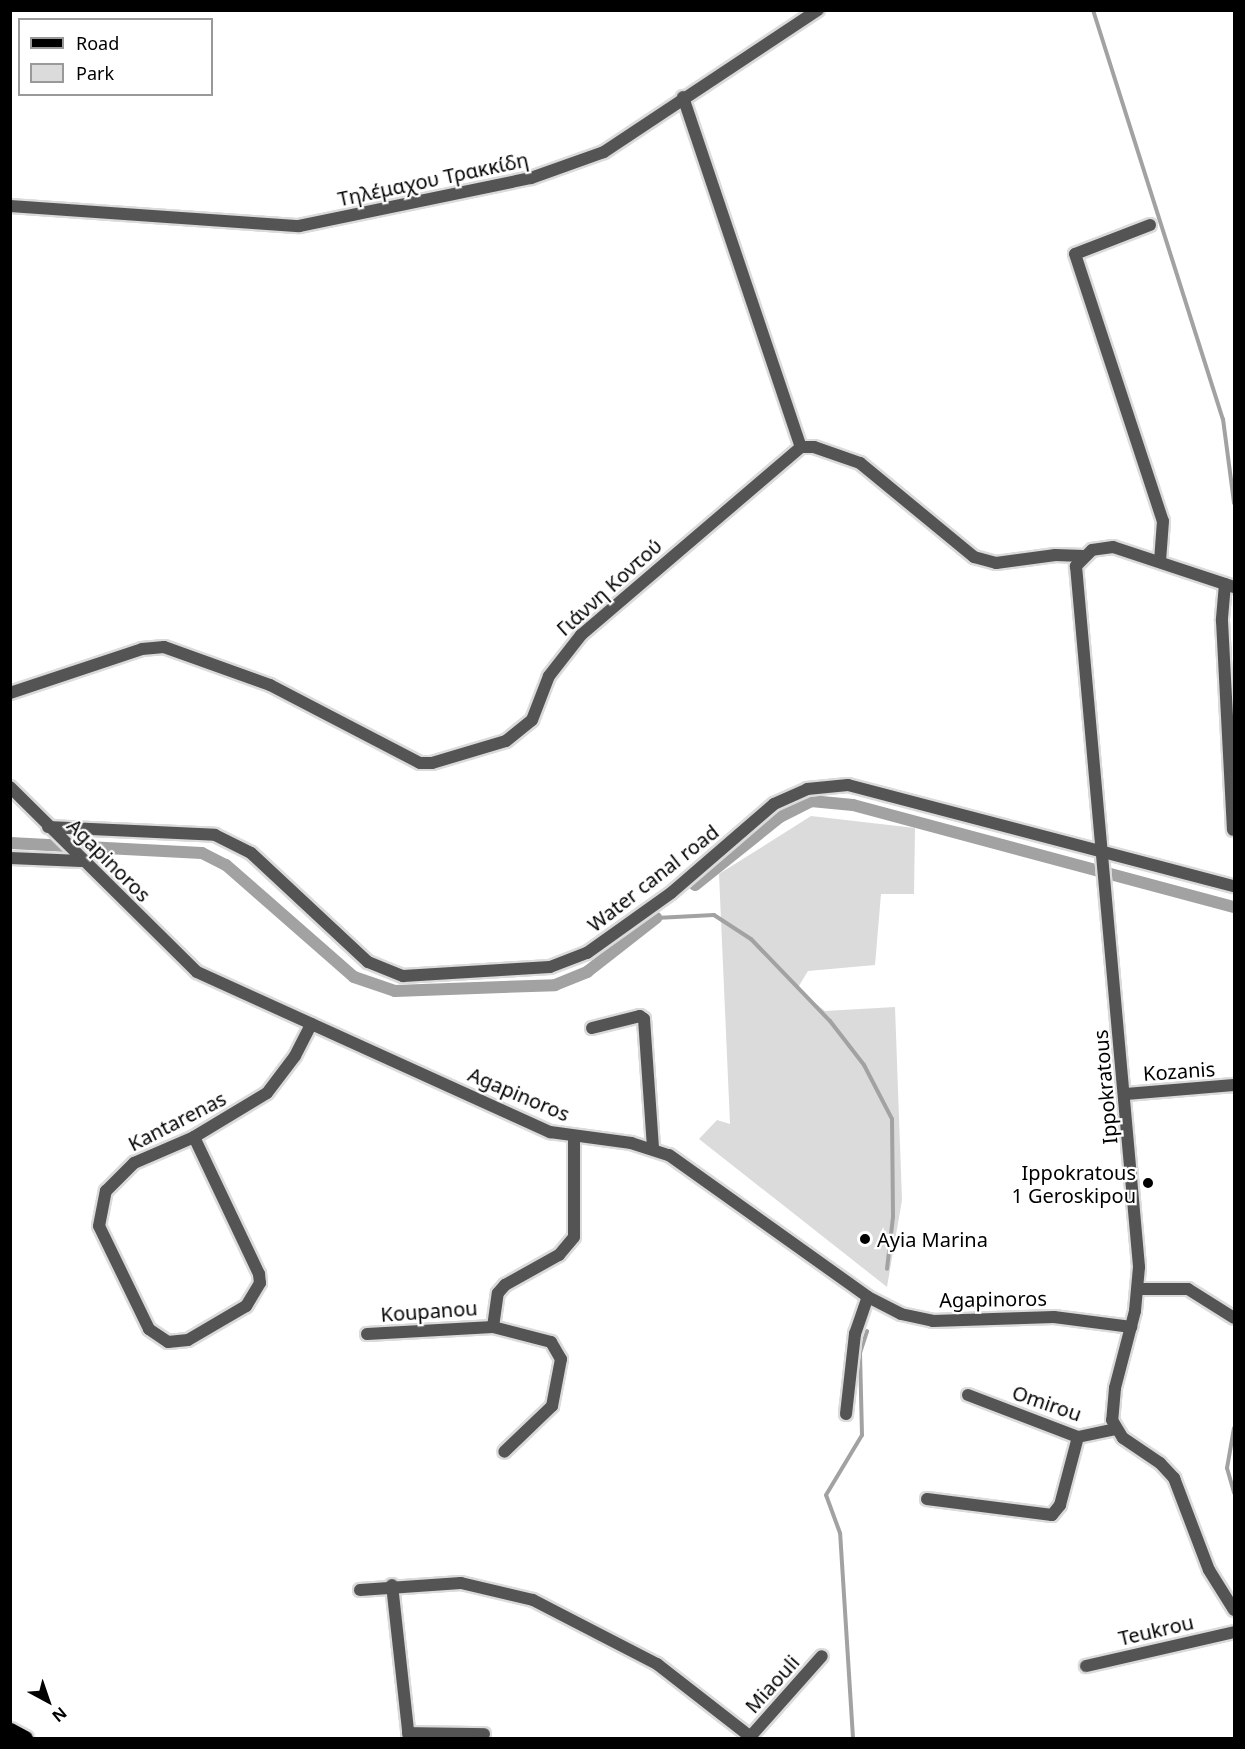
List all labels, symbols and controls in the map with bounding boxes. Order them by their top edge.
legend [18,18,213,96]
text: Road [76,31,119,55]
text: Park [76,61,114,85]
street label: Τηλέμαχου Τρακκίδη [335,147,531,211]
street label: Γιάννη Κοντού [551,533,667,641]
street label: Agapinoros [62,813,156,907]
street label: Water canal road [583,819,723,937]
street label: Ippokratous [1088,1029,1122,1145]
street label: Kozanis [1142,1057,1216,1085]
street label: Agapinoros [465,1062,573,1126]
street label: Kantarenas [124,1086,230,1156]
place label: Ippokratous 1 Geroskipou [1011,1160,1136,1207]
marker: Ippokratous 1 Geroskipou [1141,1176,1155,1190]
place label: Ayia Marina [877,1227,988,1251]
marker: Ayia Marina [858,1232,872,1246]
street label: Agapinoros [939,1286,1047,1312]
street label: Koupanou [380,1296,478,1326]
street label: Omirou [1009,1380,1085,1426]
street label: Teukrou [1116,1610,1196,1650]
street label: Miaouli [740,1650,804,1718]
north arrow [18,1671,78,1731]
text: N [48,1702,72,1727]

